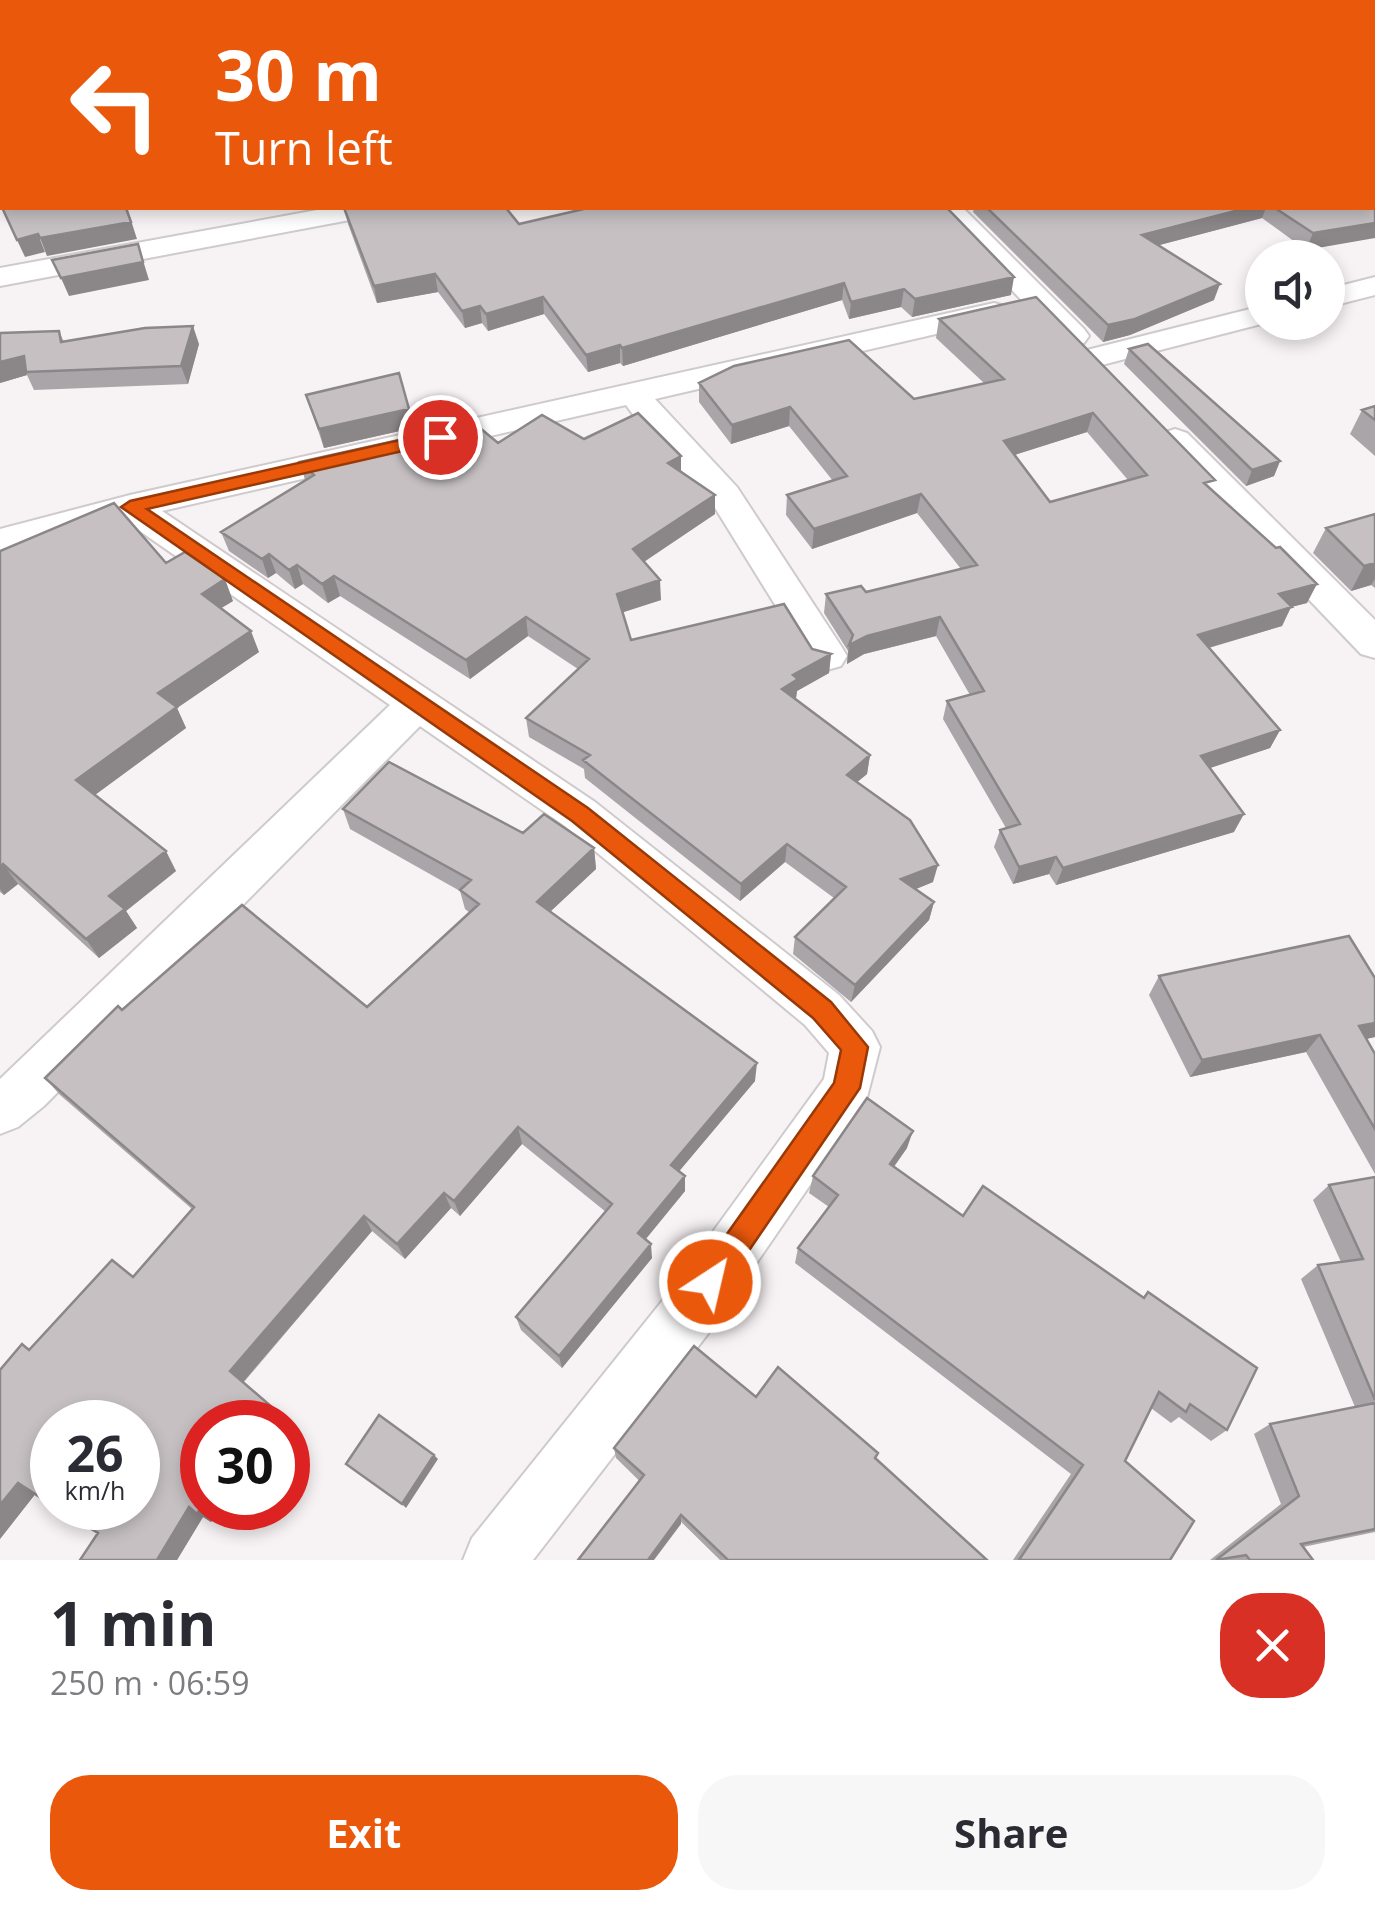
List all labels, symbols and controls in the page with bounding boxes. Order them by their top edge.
text: 30 m [215,26,382,122]
icon: left [50,40,180,170]
text: Turn left [215,117,393,178]
map controls [1245,240,1345,340]
button: sound [1245,240,1345,340]
pin [398,395,483,480]
icon: arrive [413,410,468,465]
position arrow [658,1230,762,1334]
speed limit sign: 30 [180,1400,310,1530]
text: 26 [66,1419,124,1487]
text: km/h [65,1473,125,1507]
text: 1 min [50,1582,217,1664]
button: close [1220,1593,1325,1698]
text: 250 m · 06:59 [50,1661,249,1704]
button: Exit [50,1775,678,1890]
button: Share [698,1775,1325,1890]

